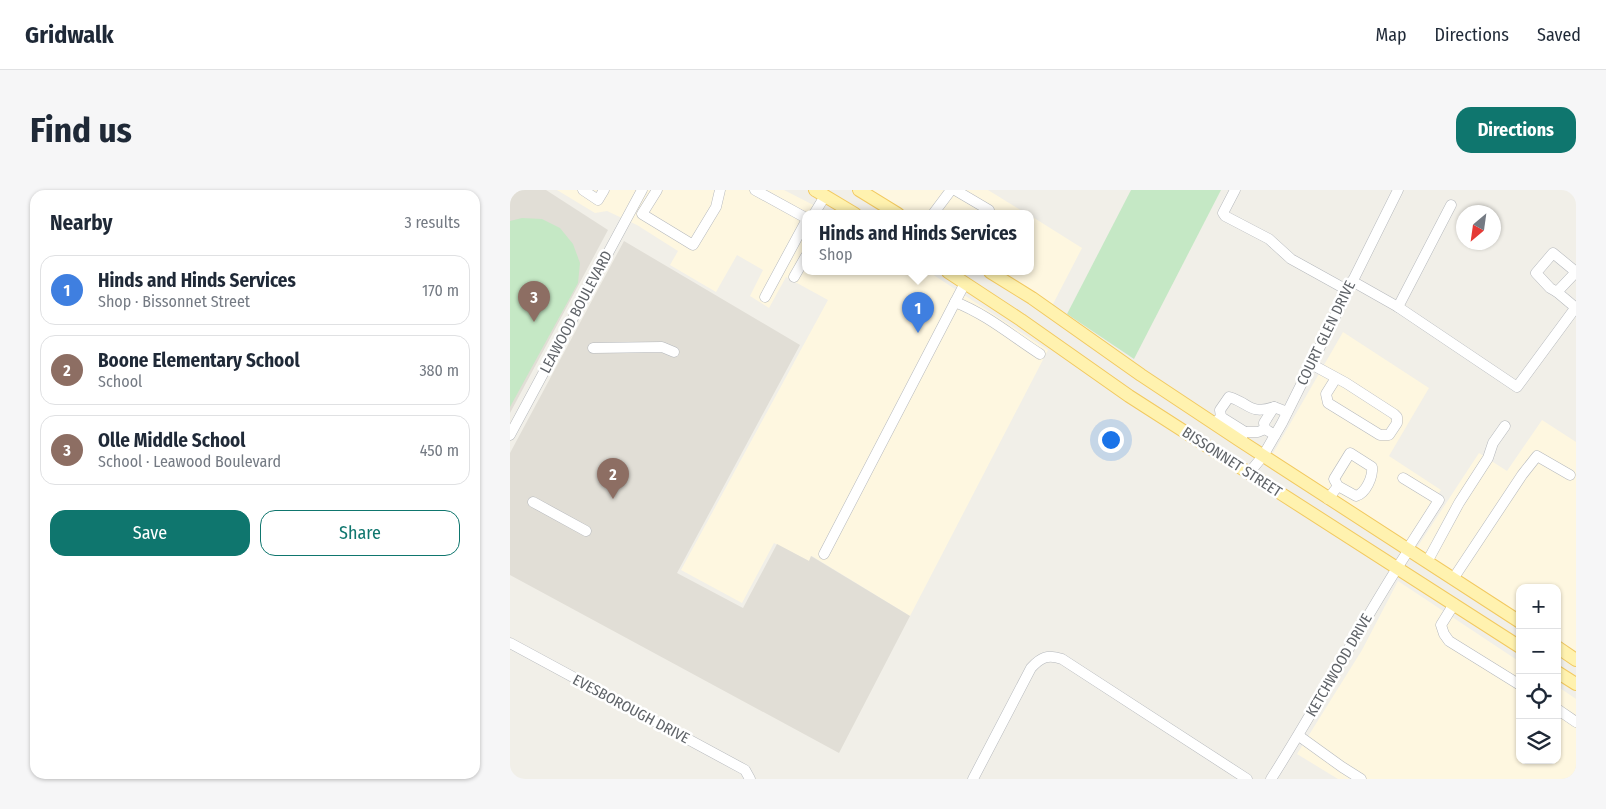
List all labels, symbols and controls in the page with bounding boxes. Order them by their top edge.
text: Gridwalk [25,21,114,49]
text: Map [1375,24,1407,46]
text: Directions [1435,24,1509,46]
text: Saved [1537,24,1581,46]
button: Directions [1456,107,1576,153]
text: Find us [30,109,132,151]
north arrow [1456,205,1501,250]
text: Nearby [50,210,112,236]
popup [802,210,1034,275]
text: 3 results [404,213,460,232]
text: Hinds and Hinds Services [819,222,1017,245]
text: Shop [819,245,852,264]
street label: LEAWOOD BOULEVARD [536,248,616,376]
text: Hinds and Hinds Services [98,269,296,292]
street label: COURT GLEN DRIVE [1293,278,1359,388]
text: 1 [64,281,70,300]
text: 170 m [422,281,459,300]
pin: 3 [518,281,550,322]
text: Shop · Bissonnet Street [98,292,250,311]
pin: 1 [902,292,934,333]
text: Boone Elementary School [98,349,300,372]
text: 2 [63,361,71,380]
text: 380 m [419,361,459,380]
text: School [98,372,142,391]
street label: BISSONNET STREET [1179,423,1285,501]
your location [1098,427,1124,453]
text: Olle Middle School [98,429,245,452]
text: 3 [63,441,71,460]
text: 450 m [420,441,459,460]
text: School · Leawood Boulevard [98,452,281,471]
pin: 2 [597,458,629,499]
button: Save [50,510,250,556]
button: Share [260,510,460,556]
map controls [1516,584,1561,764]
button: + [1516,584,1561,629]
street label: KETCHWOOD DRIVE [1302,610,1376,720]
button: − [1516,629,1561,674]
street label: EVESBOROUGH DRIVE [570,671,692,747]
button: locate [1516,674,1561,719]
button: layers [1516,719,1561,764]

